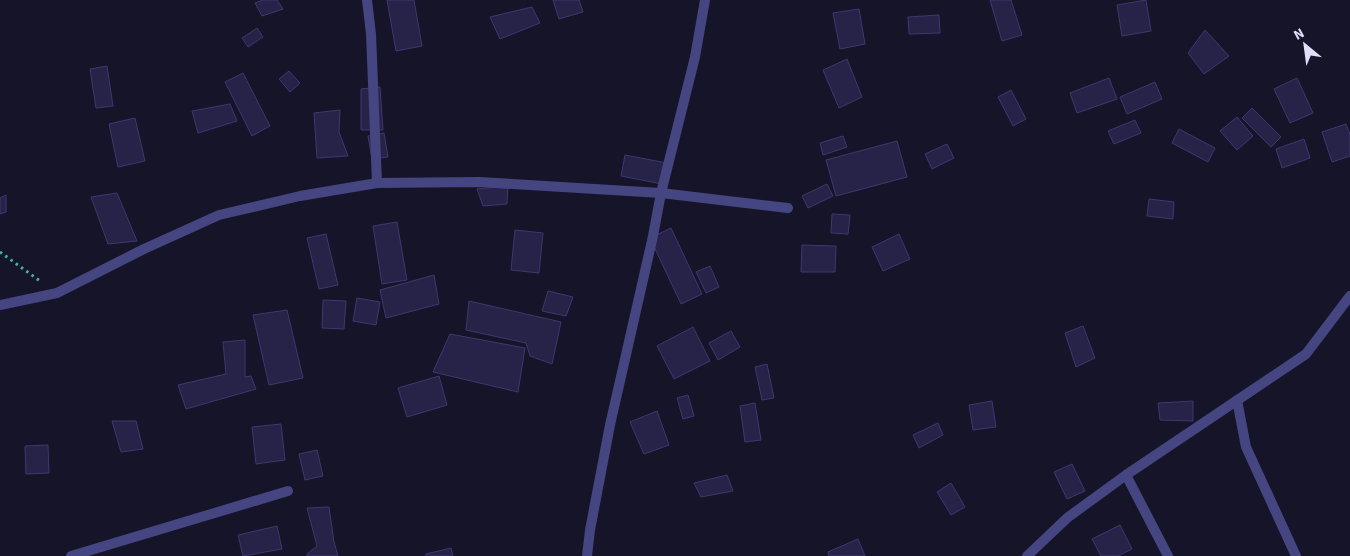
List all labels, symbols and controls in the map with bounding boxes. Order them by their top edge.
north arrow [1280,20,1330,70]
text: N [1290,24,1308,46]

